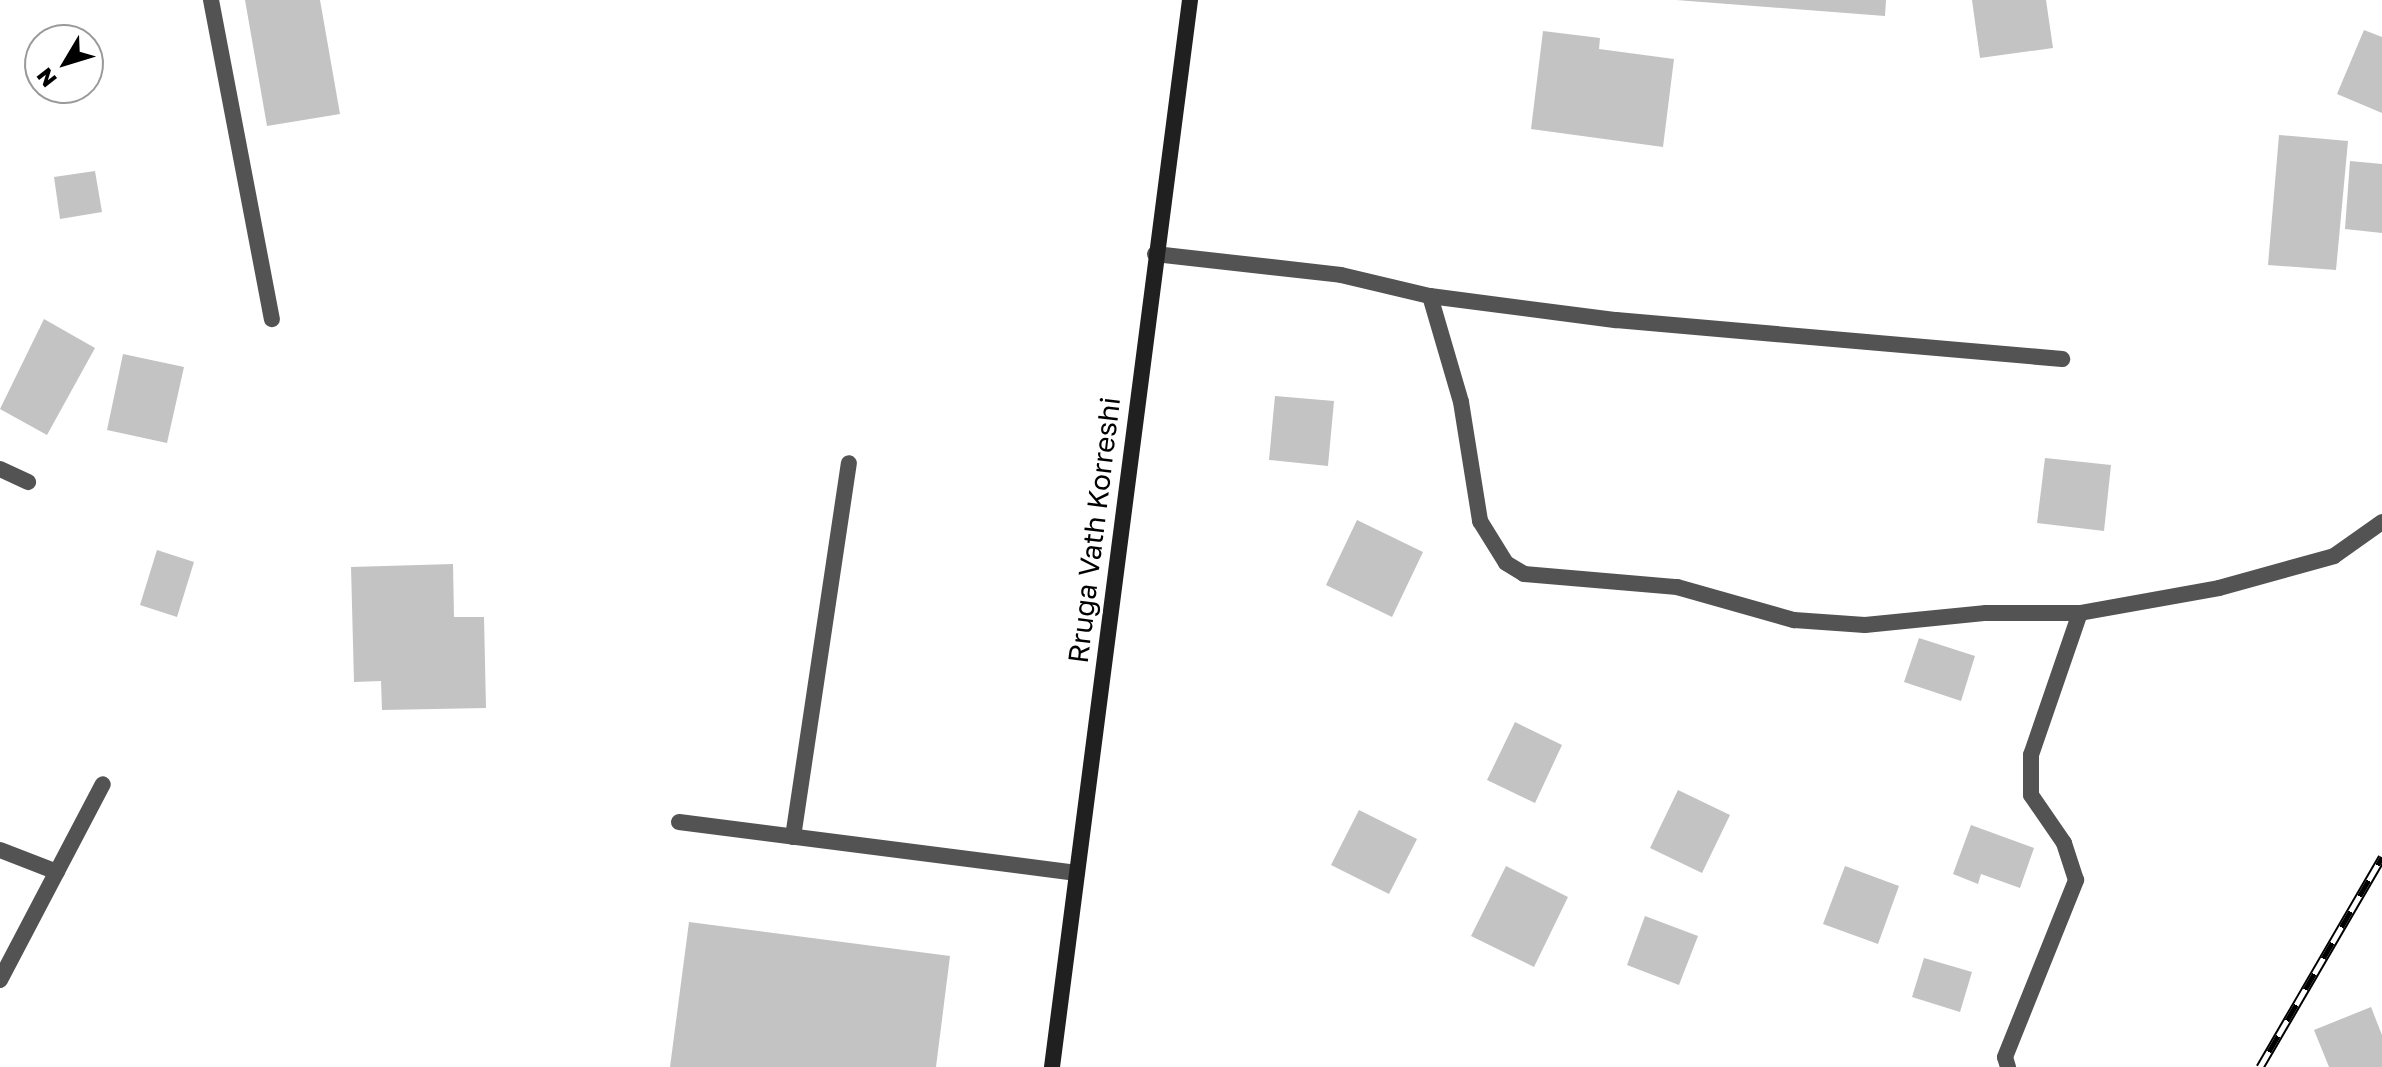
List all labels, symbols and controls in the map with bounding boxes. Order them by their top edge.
north arrow [24,24,104,104]
text: N [30,63,62,93]
street label: Rruga Vath Korreshi [1061,395,1127,665]

